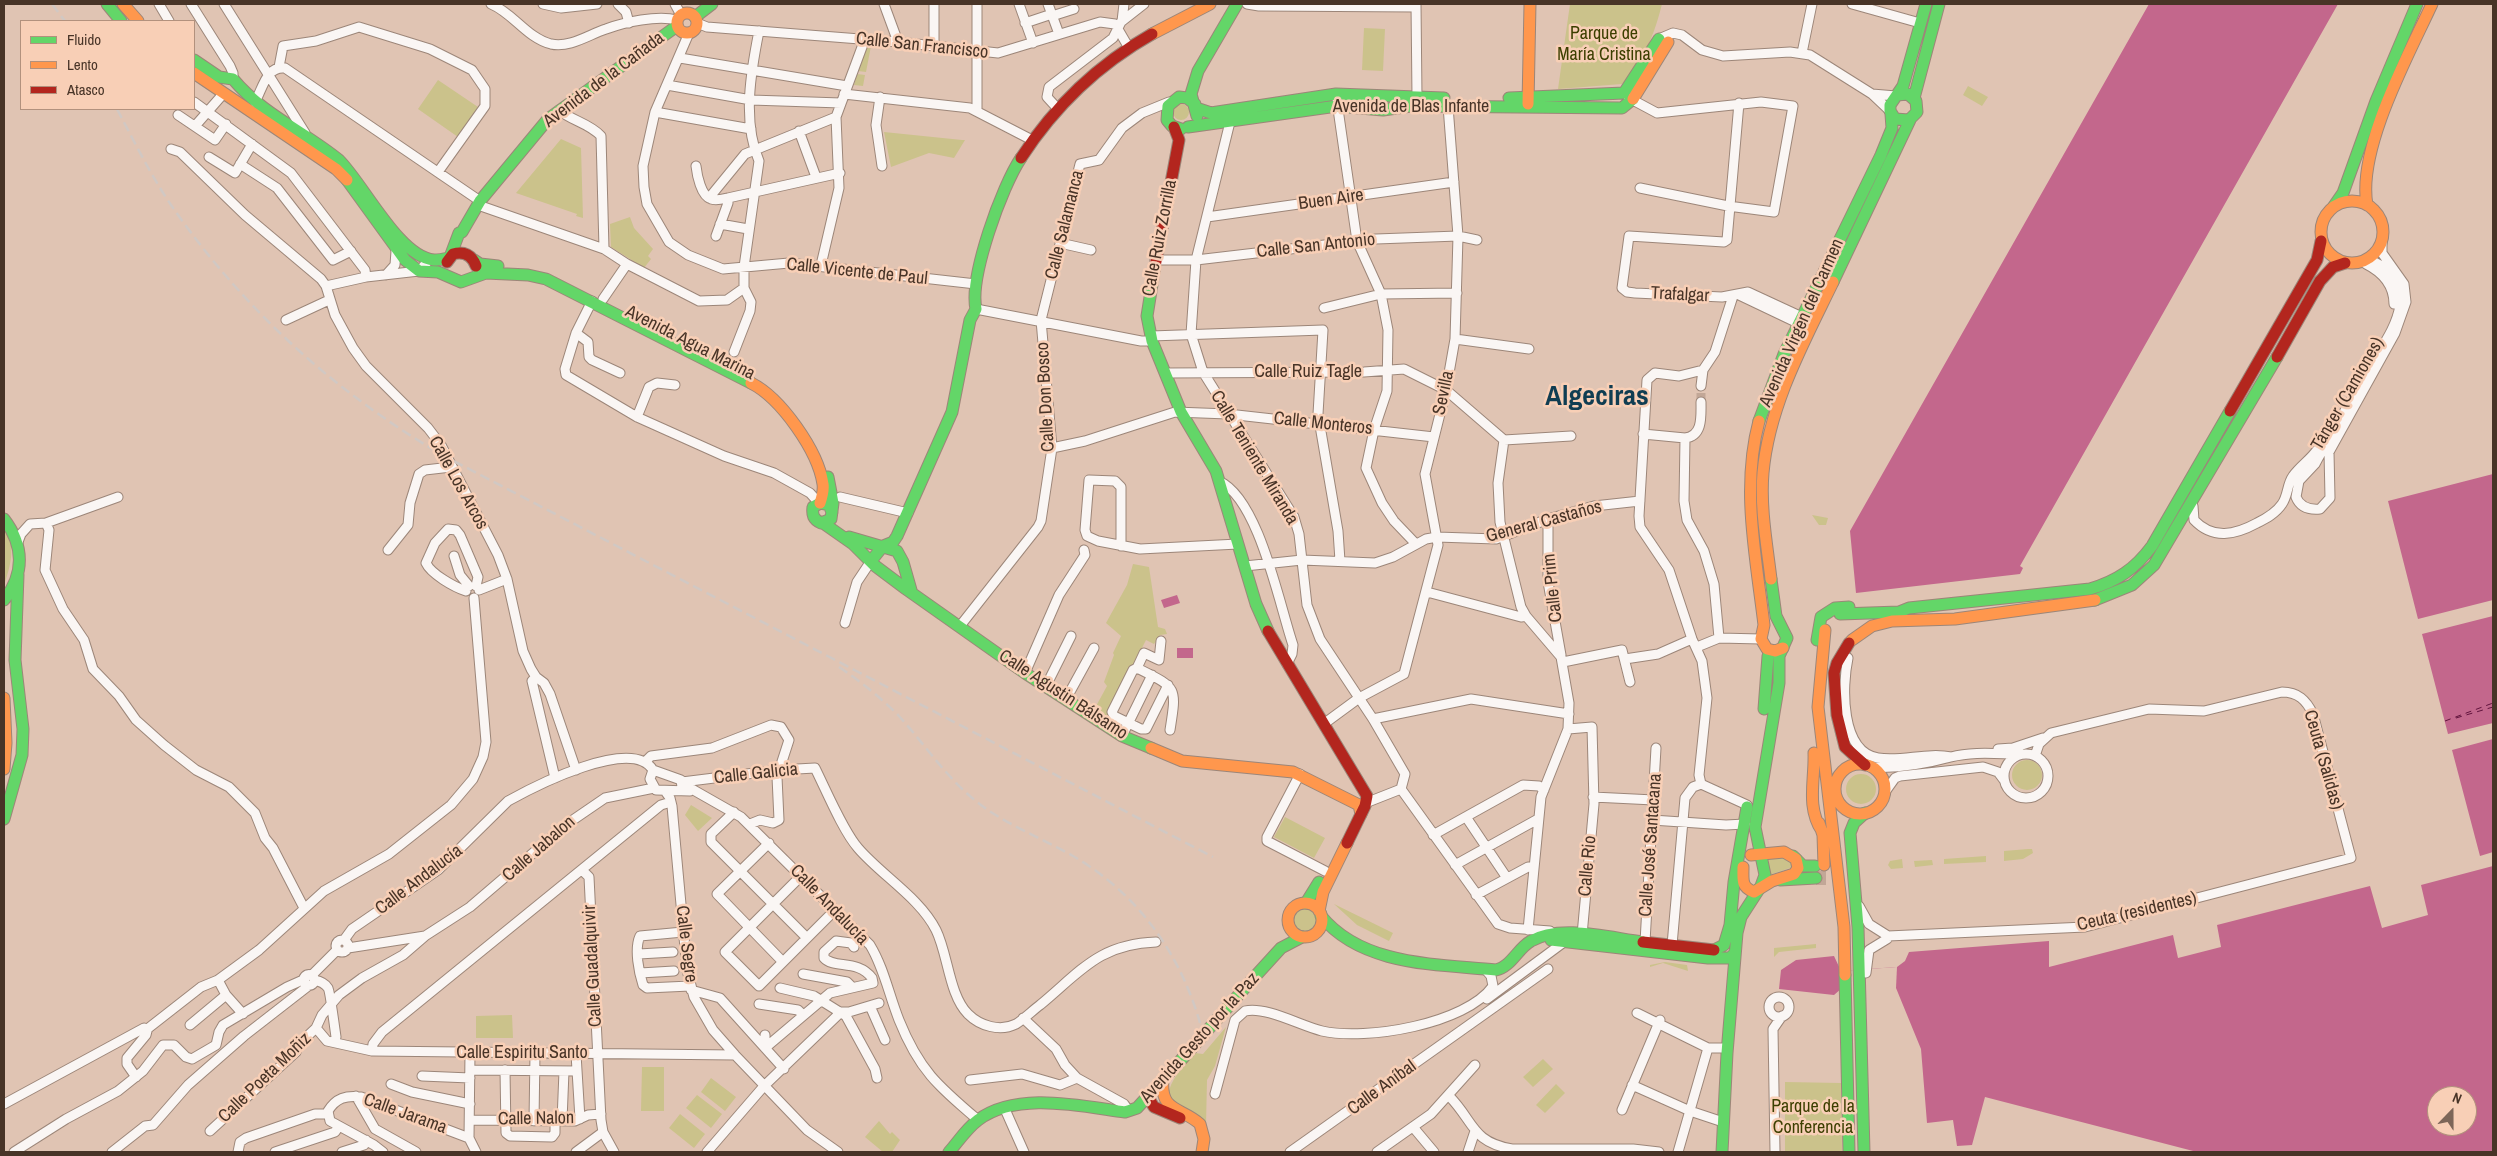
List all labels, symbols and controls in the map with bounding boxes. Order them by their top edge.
legend [20,20,195,110]
park label: Parque de María Cristina [1557,23,1651,66]
street label: Avenida de la Cañada [539,27,669,133]
street label: Calle San Francisco [855,28,989,64]
text: Fluido [67,29,101,50]
text: Lento [67,54,98,75]
text: Atasco [67,79,105,100]
street label: Avenida de Blas Infante [1333,96,1489,118]
street label: Calle Salamanca [1041,168,1089,282]
street label: Calle Ruiz Zorrilla [1138,178,1182,298]
street label: Buen Aire [1297,185,1365,215]
street label: Calle San Antonio [1256,229,1376,263]
street label: Avenida Virgen del Carmen [1755,236,1849,410]
street label: Calle Vicente de Paul [785,254,929,290]
street label: Trafalgar [1650,283,1710,307]
street label: Avenida Agua Marina [622,301,758,385]
street label: Tánger (Camiones) [2307,334,2389,454]
street label: Calle Don Bosco [1032,342,1060,452]
street label: Calle Ruiz Tagle [1254,361,1362,383]
street label: Sevilla [1429,369,1459,417]
district label: Algeciras [1545,380,1649,414]
street label: Calle Teniente Miranda [1205,387,1303,529]
street label: Calle Monteros [1273,408,1373,440]
street label: Calle Los Arcos [424,433,492,533]
street label: General Castaños [1484,496,1604,548]
street label: Calle Prim [1539,553,1567,623]
street label: Calle Agustin Bálsamo [995,645,1131,745]
street label: Ceuta (Salidas) [2298,708,2348,812]
street label: Calle Galicia [713,759,799,789]
street label: Calle José Santacana [1635,773,1667,917]
street label: Calle Jabalon [498,812,580,886]
street label: Calle Rio [1575,835,1601,897]
street label: Calle Andalucía [371,840,467,920]
street label: Calle Andalucía [785,860,873,950]
street label: Ceuta (residentes) [2075,888,2199,936]
street label: Calle Guadalquivir [579,904,607,1028]
street label: Calle Segre [671,904,701,984]
street label: Avenida Gesto por la Paz [1136,968,1264,1108]
street label: Calle Poeta Moñiz [214,1028,316,1128]
street label: Calle Espiritu Santo [456,1042,588,1064]
street label: Calle Aníbal [1343,1056,1421,1120]
north arrow [2427,1086,2477,1136]
text: N [2450,1088,2464,1108]
street label: Calle Jarama [360,1089,450,1139]
park label: Parque de la Conferencia [1771,1096,1855,1138]
street label: Calle Nalon [498,1108,574,1130]

